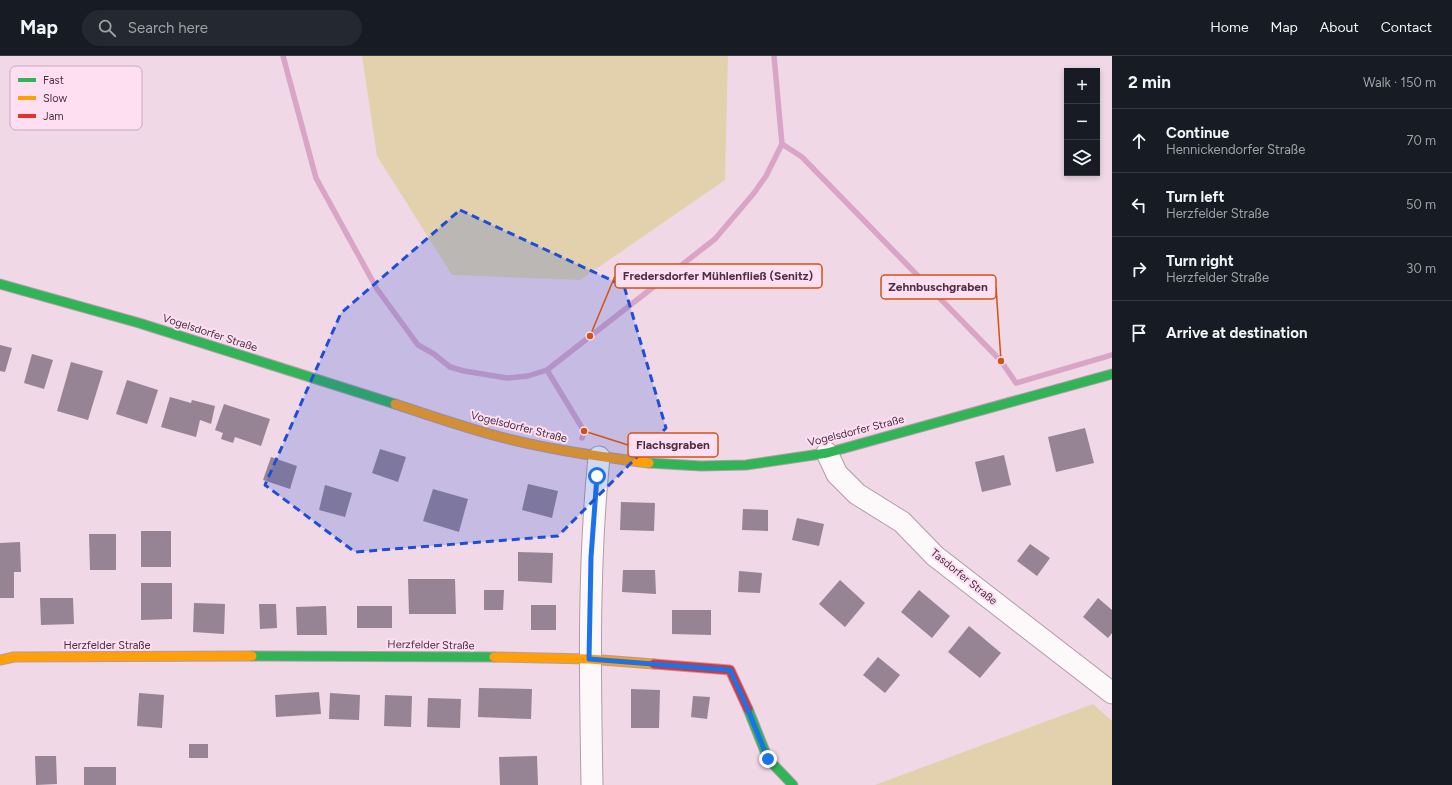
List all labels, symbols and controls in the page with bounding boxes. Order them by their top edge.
search box [82,10,362,46]
text: Map [20,16,58,39]
icon: search [96,17,118,39]
text: Search here [128,19,208,37]
text: Home [1210,19,1249,36]
text: Map [1271,19,1298,36]
text: About [1320,19,1359,36]
text: Contact [1381,19,1432,36]
legend [10,66,142,130]
map controls [1064,68,1100,176]
button: + [1064,68,1100,104]
text: 2 min [1128,72,1171,92]
text: Fast [43,74,64,87]
text: Walk · 150 m [1363,75,1436,90]
text: Slow [43,92,67,105]
button: − [1064,104,1100,140]
text: Jam [43,110,64,123]
text: Continue [1166,124,1229,142]
icon: ahead [1128,130,1150,152]
text: 70 m [1406,133,1436,148]
button: layers [1064,140,1100,176]
text: Hennickendorfer Straße [1166,142,1305,157]
text: Turn left [1166,188,1224,206]
icon: left [1128,194,1150,216]
text: 50 m [1406,197,1436,212]
text: Herzfelder Straße [1166,206,1269,221]
text: Turn right [1166,252,1234,270]
icon: right [1128,258,1150,280]
text: 30 m [1406,261,1436,276]
callout: Fredersdorfer Mühlenfließ (Senitz) [615,264,822,288]
text: Fredersdorfer Mühlenfließ (Senitz) [623,269,814,283]
text: Herzfelder Straße [1166,270,1269,285]
callout: Zehnbuschgraben [881,275,996,299]
text: Zehnbuschgraben [888,280,988,294]
street label: Vogelsdorfer Straße [161,312,259,354]
icon: arrive [1128,322,1150,344]
text: Arrive at destination [1166,324,1307,342]
street label: Vogelsdorfer Straße [469,409,569,445]
street label: Vogelsdorfer Straße [806,413,906,449]
callout: Flachsgraben [628,433,718,457]
text: Flachsgraben [636,438,710,452]
route start [588,467,606,485]
street label: Tasdorfer Straße [928,546,1000,608]
street label: Herzfelder Straße [387,638,475,652]
street label: Herzfelder Straße [63,639,151,652]
route end [759,750,777,768]

